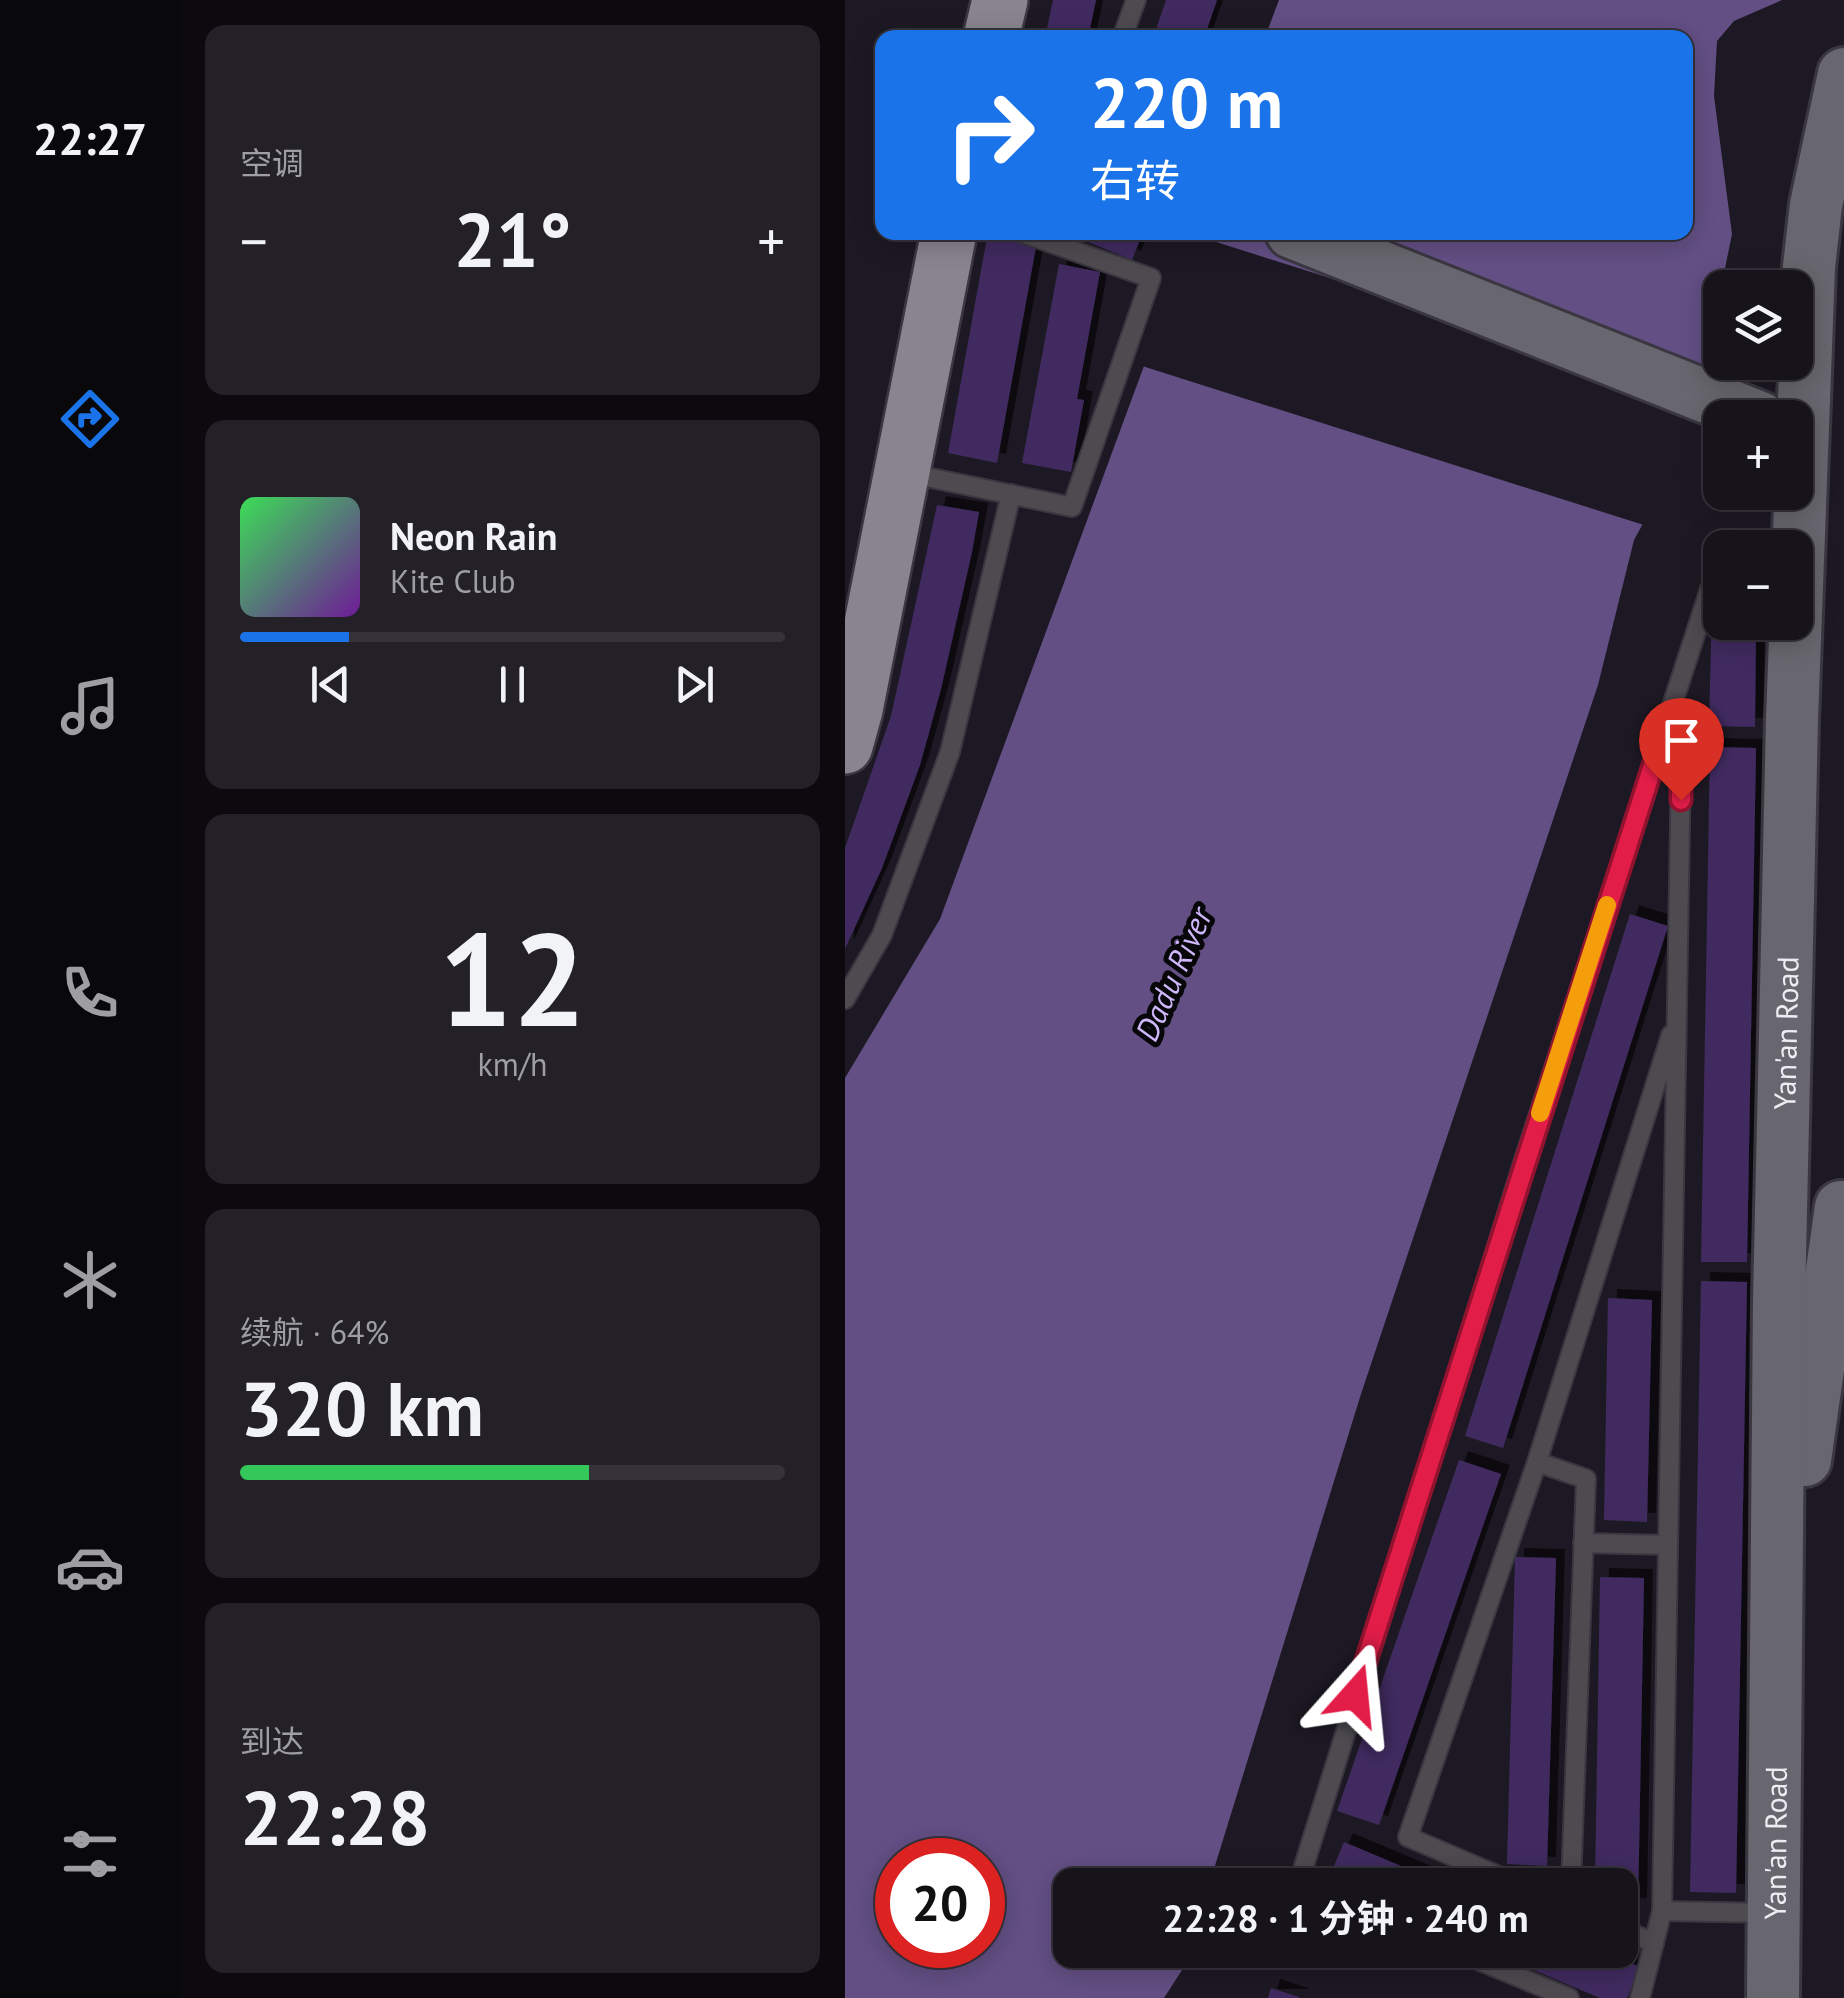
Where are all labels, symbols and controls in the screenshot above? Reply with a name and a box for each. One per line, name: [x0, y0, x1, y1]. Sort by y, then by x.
text: 220 m: [1090, 57, 1283, 147]
icon: right: [925, 70, 1055, 200]
text: 22:27: [33, 109, 147, 167]
text: 空调: [240, 142, 304, 184]
text: 右转: [1090, 151, 1180, 209]
text: 21°: [454, 191, 571, 288]
text: −: [240, 205, 268, 276]
text: +: [757, 205, 785, 276]
map controls: [1703, 270, 1813, 640]
button: layers: [1703, 270, 1813, 380]
icon: directions: [55, 384, 125, 454]
button: +: [1703, 400, 1813, 510]
text: Neon Rain: [390, 511, 557, 560]
button: −: [1703, 530, 1813, 640]
text: Kite Club: [390, 560, 516, 602]
icon: previous: [303, 657, 358, 712]
icon: pause: [485, 657, 540, 712]
icon: next: [667, 657, 722, 712]
icon: music: [55, 671, 125, 741]
pin: [1639, 698, 1724, 801]
icon: arrive: [1654, 713, 1709, 768]
text: 12: [439, 894, 586, 1062]
water label: Dadu River: [1125, 898, 1222, 1047]
street label: Yan'an Road: [1764, 956, 1806, 1110]
icon: phone: [55, 958, 125, 1028]
text: km/h: [477, 1043, 548, 1085]
icon: climate: [55, 1245, 125, 1315]
text: 续航 · 64%: [240, 1311, 389, 1353]
text: 320 km: [240, 1360, 484, 1457]
icon: car: [55, 1532, 125, 1602]
position arrow: [1303, 1643, 1407, 1747]
text: 到达: [240, 1720, 304, 1762]
street label: Yan'an Road: [1754, 1766, 1794, 1920]
text: 22:28: [240, 1769, 430, 1866]
icon: filters: [55, 1819, 125, 1889]
speed limit sign: 20: [875, 1838, 1005, 1968]
text: 22:28 · 1 分钟 · 240 m: [1162, 1893, 1529, 1942]

